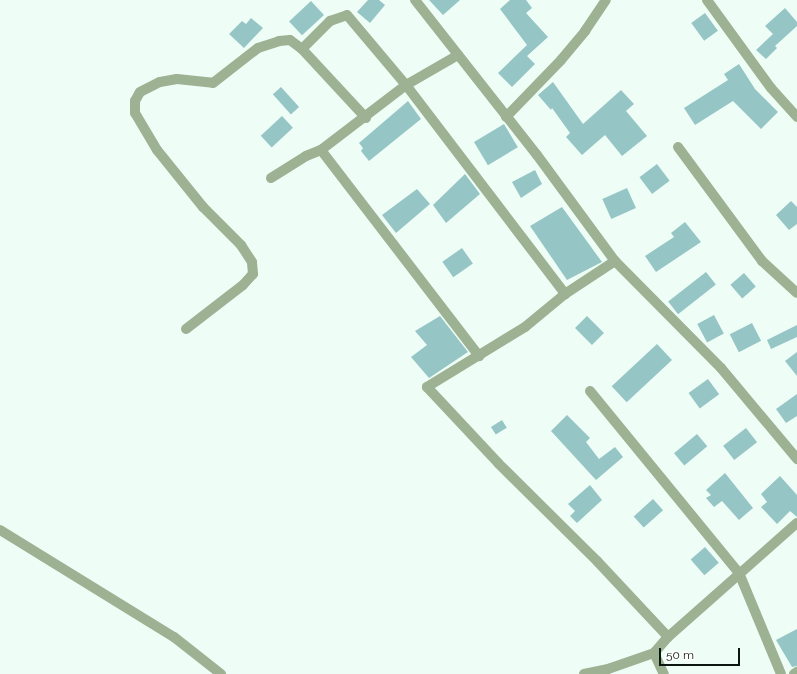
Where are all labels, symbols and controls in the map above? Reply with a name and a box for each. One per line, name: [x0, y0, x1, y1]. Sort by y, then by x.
scale bar: [661, 640, 742, 666]
text: 50 m: [666, 648, 694, 662]

